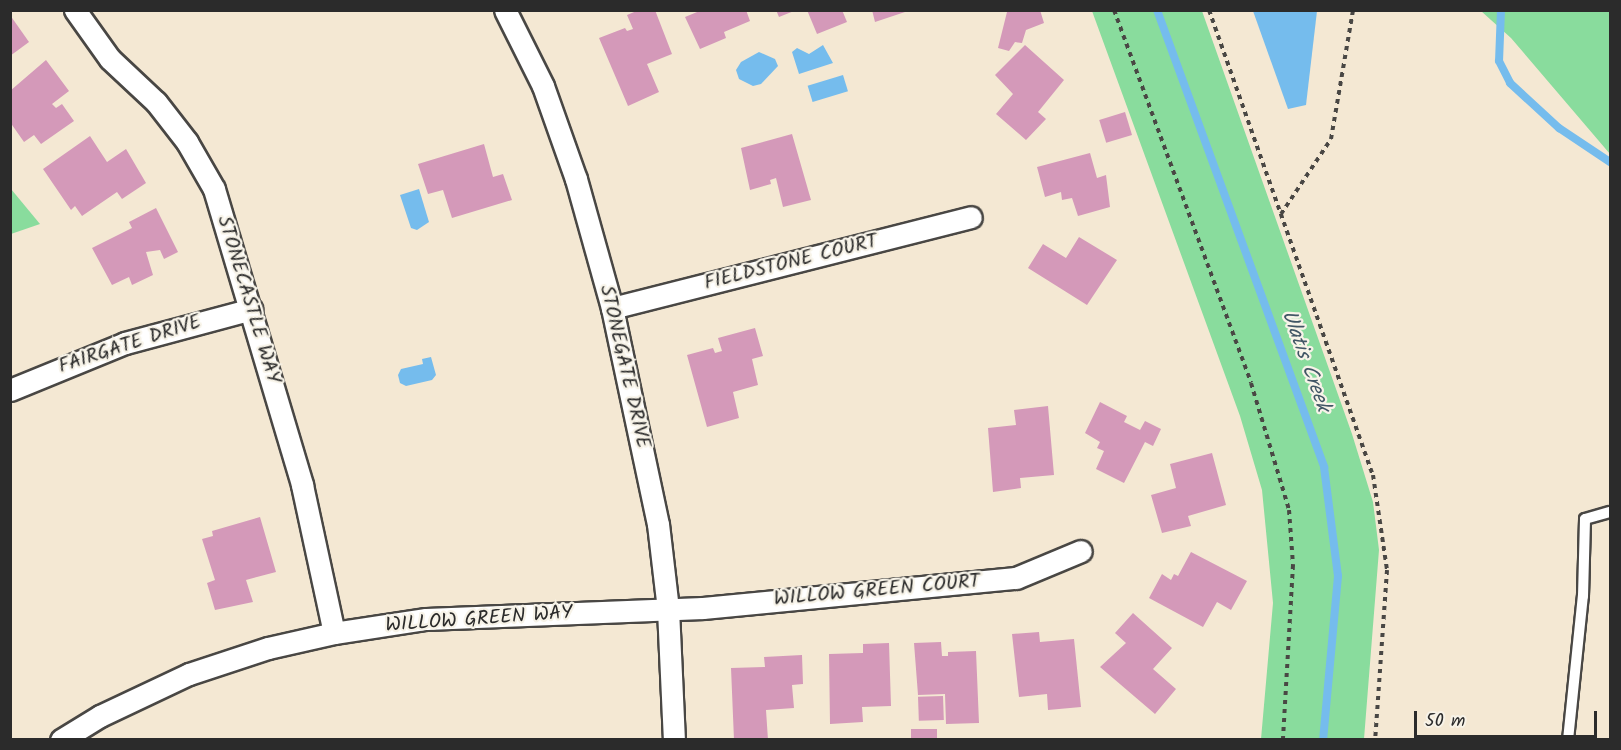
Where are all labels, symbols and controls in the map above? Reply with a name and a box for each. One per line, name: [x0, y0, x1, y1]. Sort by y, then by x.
street label: STONECASTLE WAY: [211, 213, 285, 387]
street label: FIELDSTONE COURT: [702, 230, 880, 296]
street label: STONEGATE DRIVE: [594, 283, 654, 451]
water label: Ulatis Creek: [1275, 307, 1335, 415]
street label: FAIRGATE DRIVE: [56, 311, 204, 379]
street label: WILLOW GREEN COURT: [773, 570, 981, 612]
street label: WILLOW GREEN WAY: [385, 601, 573, 639]
scale bar: [1417, 699, 1600, 737]
text: 50 m: [1425, 707, 1465, 736]

